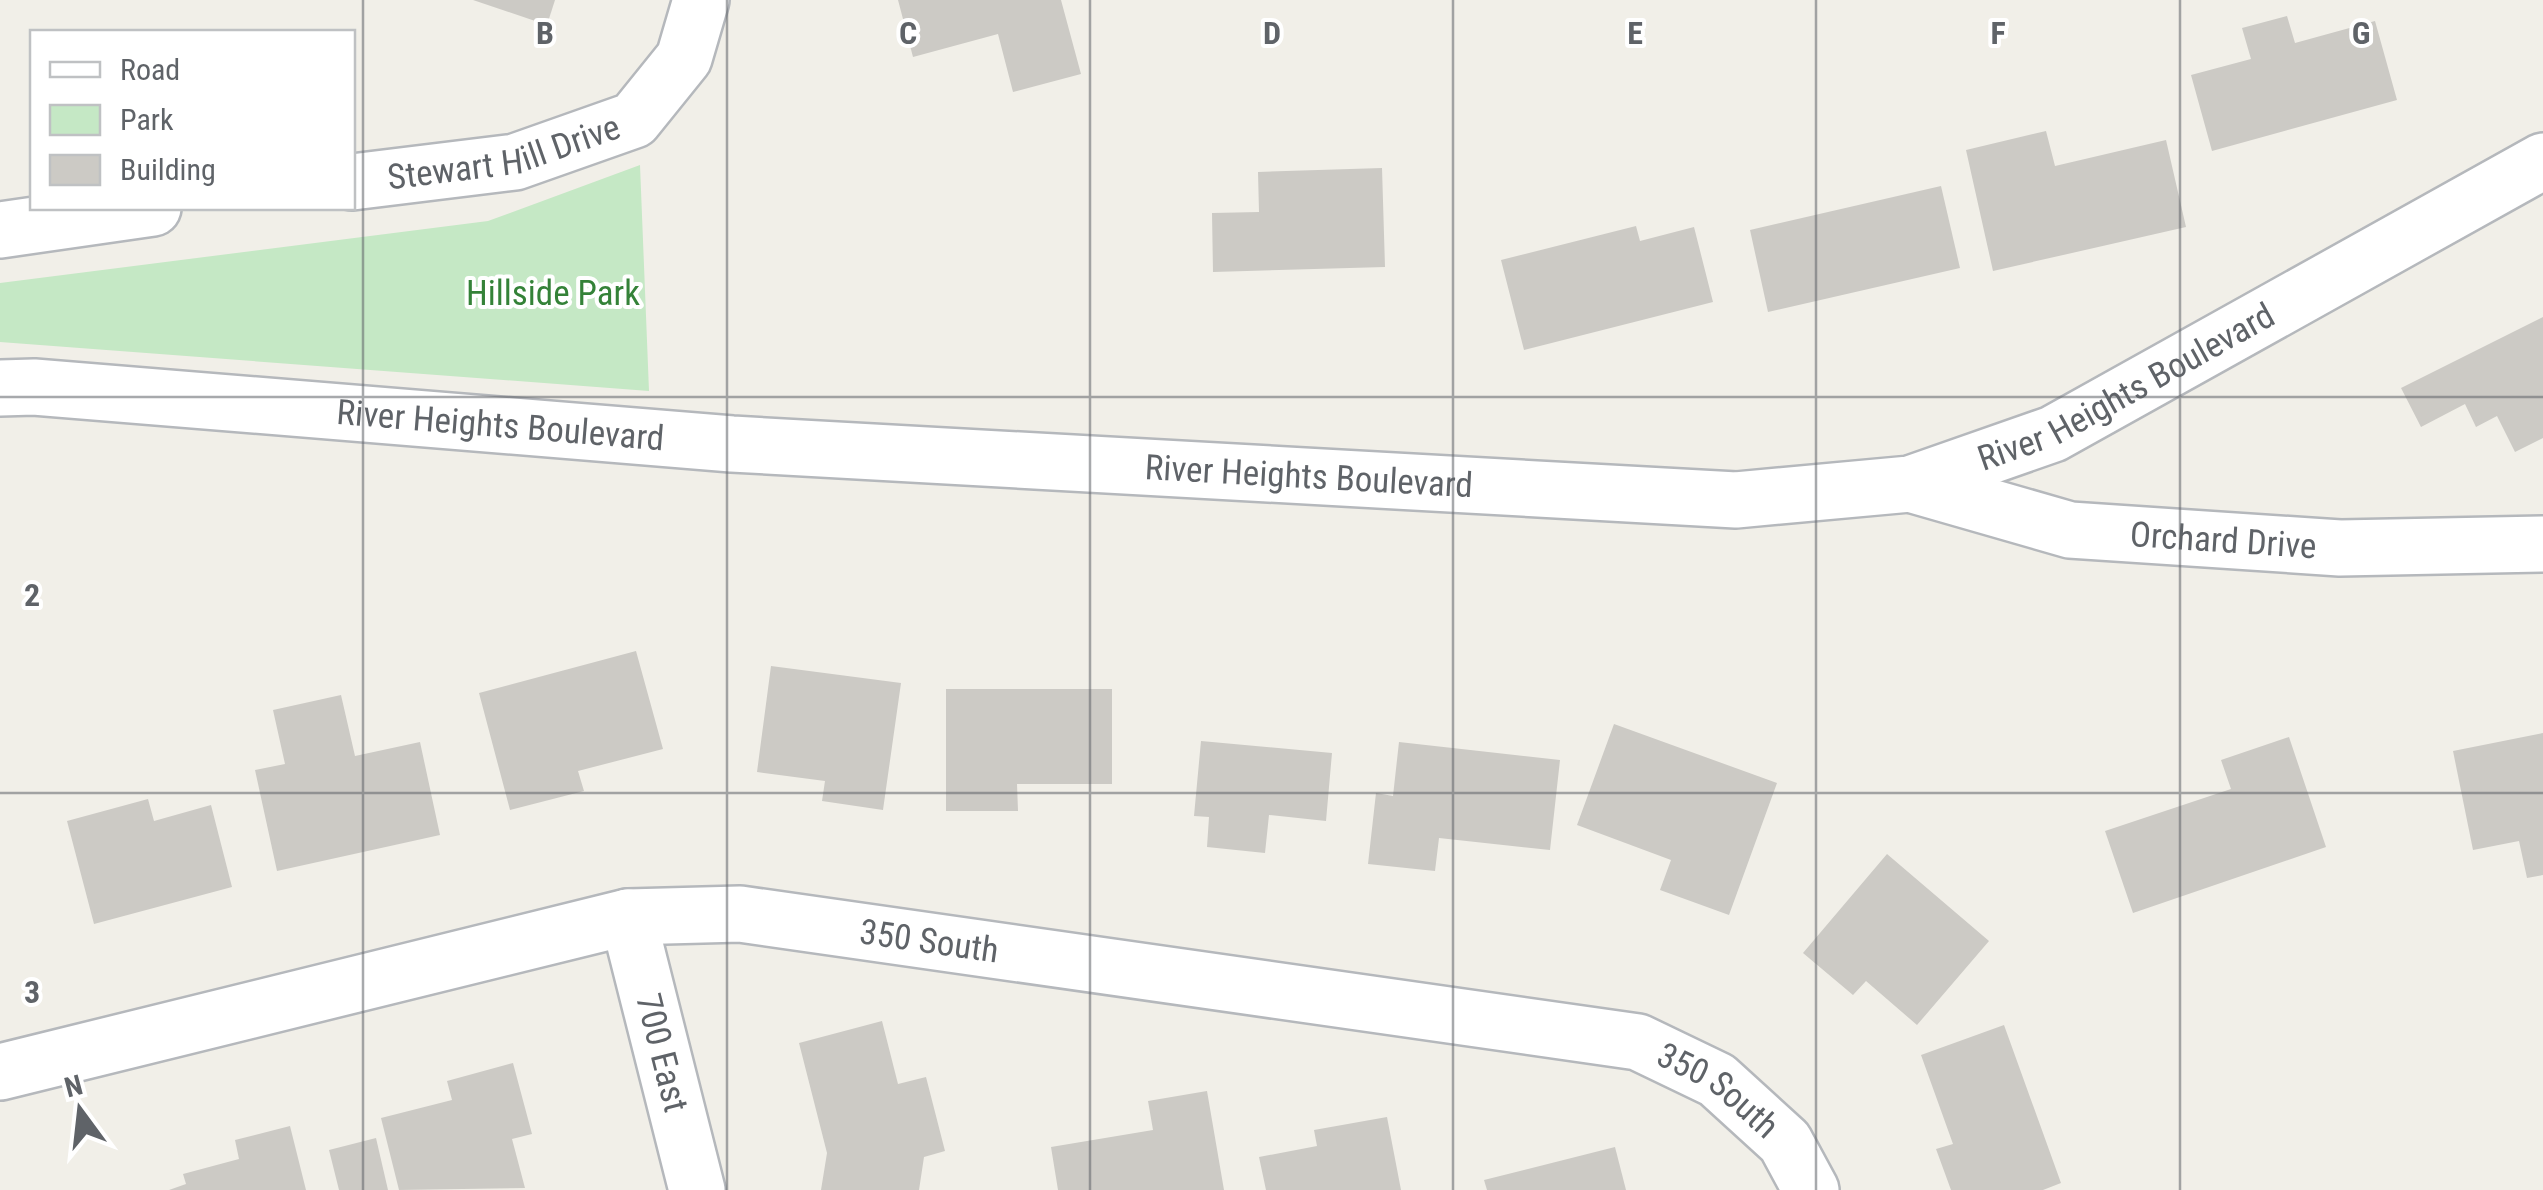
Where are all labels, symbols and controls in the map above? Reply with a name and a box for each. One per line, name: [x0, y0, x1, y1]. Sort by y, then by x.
text: B: [536, 14, 554, 52]
text: C: [899, 14, 917, 52]
text: D: [1263, 14, 1281, 52]
text: E: [1627, 14, 1643, 52]
text: F: [1990, 14, 2006, 52]
text: G: [2352, 14, 2370, 52]
legend: [30, 30, 355, 210]
text: Road: [120, 52, 180, 87]
text: Park: [120, 102, 174, 137]
street label: Stewart Hill Drive: [385, 106, 625, 198]
text: Building: [120, 152, 216, 187]
park label: Hillside Park: [466, 273, 640, 314]
street label: River Heights Boulevard: [1972, 294, 2281, 479]
street label: River Heights Boulevard: [335, 391, 666, 459]
street label: River Heights Boulevard: [1144, 447, 1474, 506]
street label: Orchard Drive: [2129, 514, 2318, 567]
text: 2: [24, 576, 40, 614]
street label: 350 South: [857, 911, 1001, 971]
text: 3: [24, 973, 40, 1011]
street label: 700 East: [628, 989, 697, 1116]
street label: 350 South: [1651, 1034, 1787, 1147]
north arrow: [30, 1060, 130, 1160]
text: N: [61, 1068, 86, 1104]

